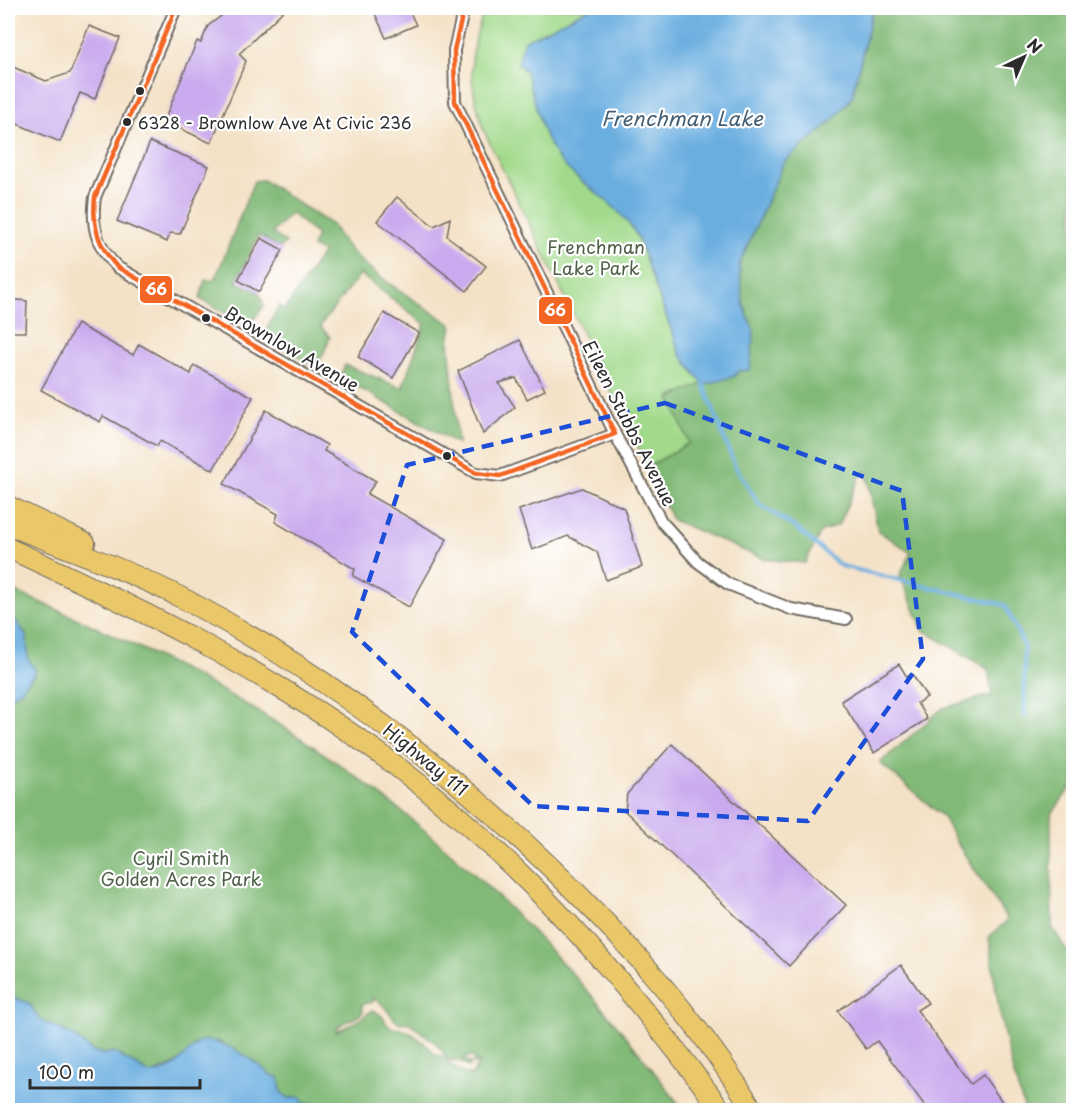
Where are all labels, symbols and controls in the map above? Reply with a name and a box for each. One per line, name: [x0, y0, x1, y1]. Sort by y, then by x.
north arrow: [994, 27, 1054, 87]
text: N: [1022, 32, 1048, 59]
unlabelled marker: [134, 85, 146, 97]
water label: Frenchman Lake: [601, 103, 764, 133]
place label: 6328 - Brownlow Ave At Civic 236: [138, 110, 411, 134]
marker: 6328 - Brownlow Ave At Civic 236: [121, 116, 133, 128]
park label: Frenchman Lake Park: [547, 233, 645, 281]
line badge: 66: [139, 275, 173, 304]
text: 66: [145, 276, 167, 300]
line badge: 66: [538, 296, 573, 325]
text: 66: [544, 297, 566, 321]
street label: Brownlow Avenue: [219, 298, 365, 398]
unlabelled marker: [200, 312, 212, 324]
street label: Eileen Stubbs Avenue: [576, 335, 684, 511]
unlabelled marker: [441, 450, 453, 462]
street label: Highway 111: [378, 716, 474, 802]
park label: Cyril Smith Golden Acres Park: [101, 844, 261, 892]
scale bar: [30, 1052, 200, 1090]
text: 100 m: [39, 1058, 94, 1085]

